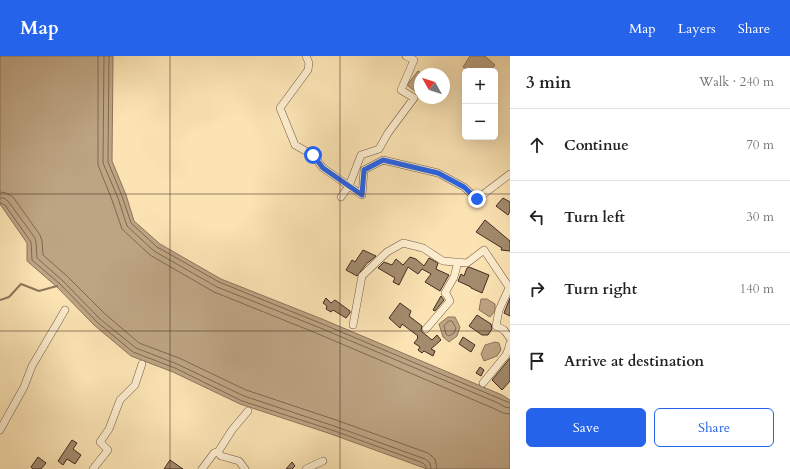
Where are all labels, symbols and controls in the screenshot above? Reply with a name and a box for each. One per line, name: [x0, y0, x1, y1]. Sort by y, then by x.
text: Map: [20, 15, 59, 41]
text: Map: [629, 19, 656, 38]
text: Layers: [678, 19, 716, 38]
text: Share: [738, 19, 770, 38]
north arrow: [414, 68, 450, 104]
map controls: [462, 68, 498, 140]
button: +: [462, 68, 498, 104]
text: 3 min: [526, 71, 571, 94]
text: Walk · 240 m: [699, 73, 774, 91]
button: −: [462, 104, 498, 140]
icon: ahead: [526, 134, 548, 156]
text: Continue: [564, 135, 629, 155]
text: 70 m: [746, 136, 774, 154]
route start: [304, 146, 322, 164]
route end: [468, 190, 486, 208]
icon: left: [526, 206, 548, 228]
text: Turn left: [564, 207, 625, 227]
text: 30 m: [746, 208, 774, 226]
icon: right: [526, 278, 548, 300]
text: Turn right: [564, 279, 637, 299]
text: 140 m: [740, 280, 774, 298]
icon: arrive: [526, 350, 548, 372]
text: Arrive at destination: [564, 351, 704, 371]
button: Save: [526, 408, 646, 447]
button: Share: [654, 408, 774, 447]

